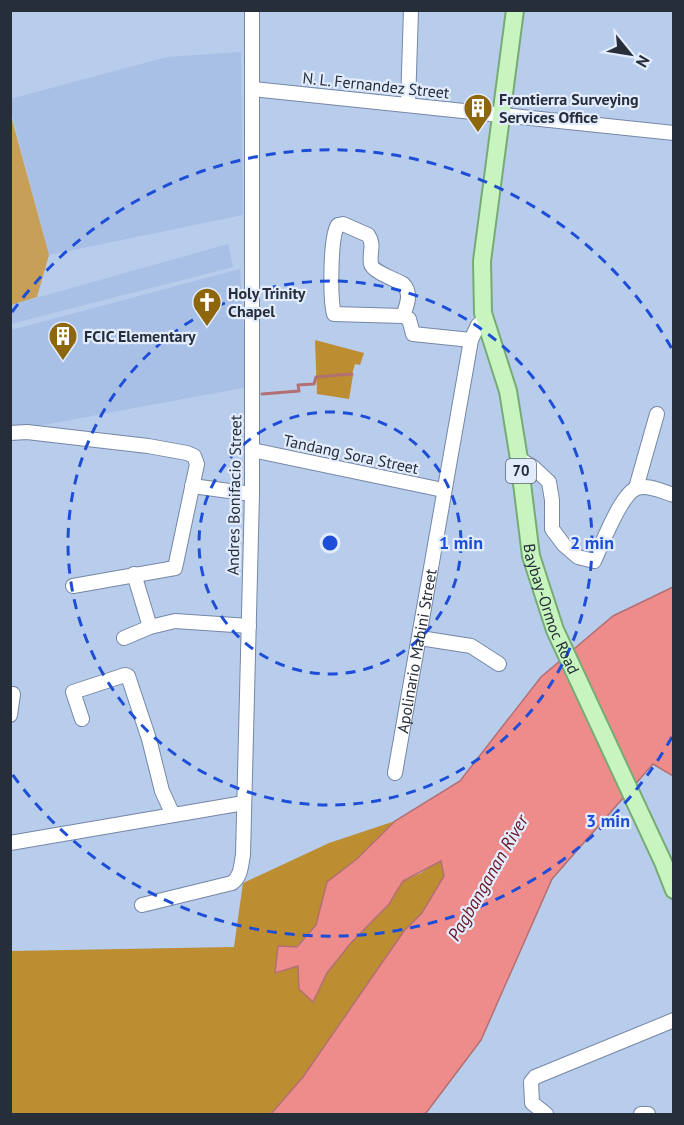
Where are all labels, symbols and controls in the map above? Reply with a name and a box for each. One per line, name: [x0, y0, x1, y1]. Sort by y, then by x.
north arrow: [600, 24, 660, 84]
text: N: [632, 52, 654, 71]
street label: N. L. Fernandez Street: [302, 67, 451, 103]
place label: Frontierra Surveying Services Office: [499, 89, 639, 127]
building icon: Frontierra Surveying Services Office: [462, 92, 494, 134]
place label: Holy Trinity Chapel: [228, 283, 306, 321]
church icon: Holy Trinity Chapel: [191, 286, 223, 328]
building icon: FCIC Elementary: [47, 320, 79, 362]
place label: FCIC Elementary: [84, 326, 196, 346]
street label: Andres Bonifacio Street: [223, 414, 245, 575]
street label: Tandang Sora Street: [282, 430, 421, 478]
road number: 70: [506, 459, 536, 483]
text: 1 min: [439, 531, 483, 554]
text: 2 min: [570, 531, 614, 554]
centre of rings: [320, 533, 340, 553]
street label: Baybay-Ormoc Road: [520, 542, 584, 677]
street label: Apolinario Mabini Street: [392, 566, 441, 735]
text: 3 min: [586, 809, 630, 832]
water label: Pagbanganan River: [442, 810, 534, 945]

